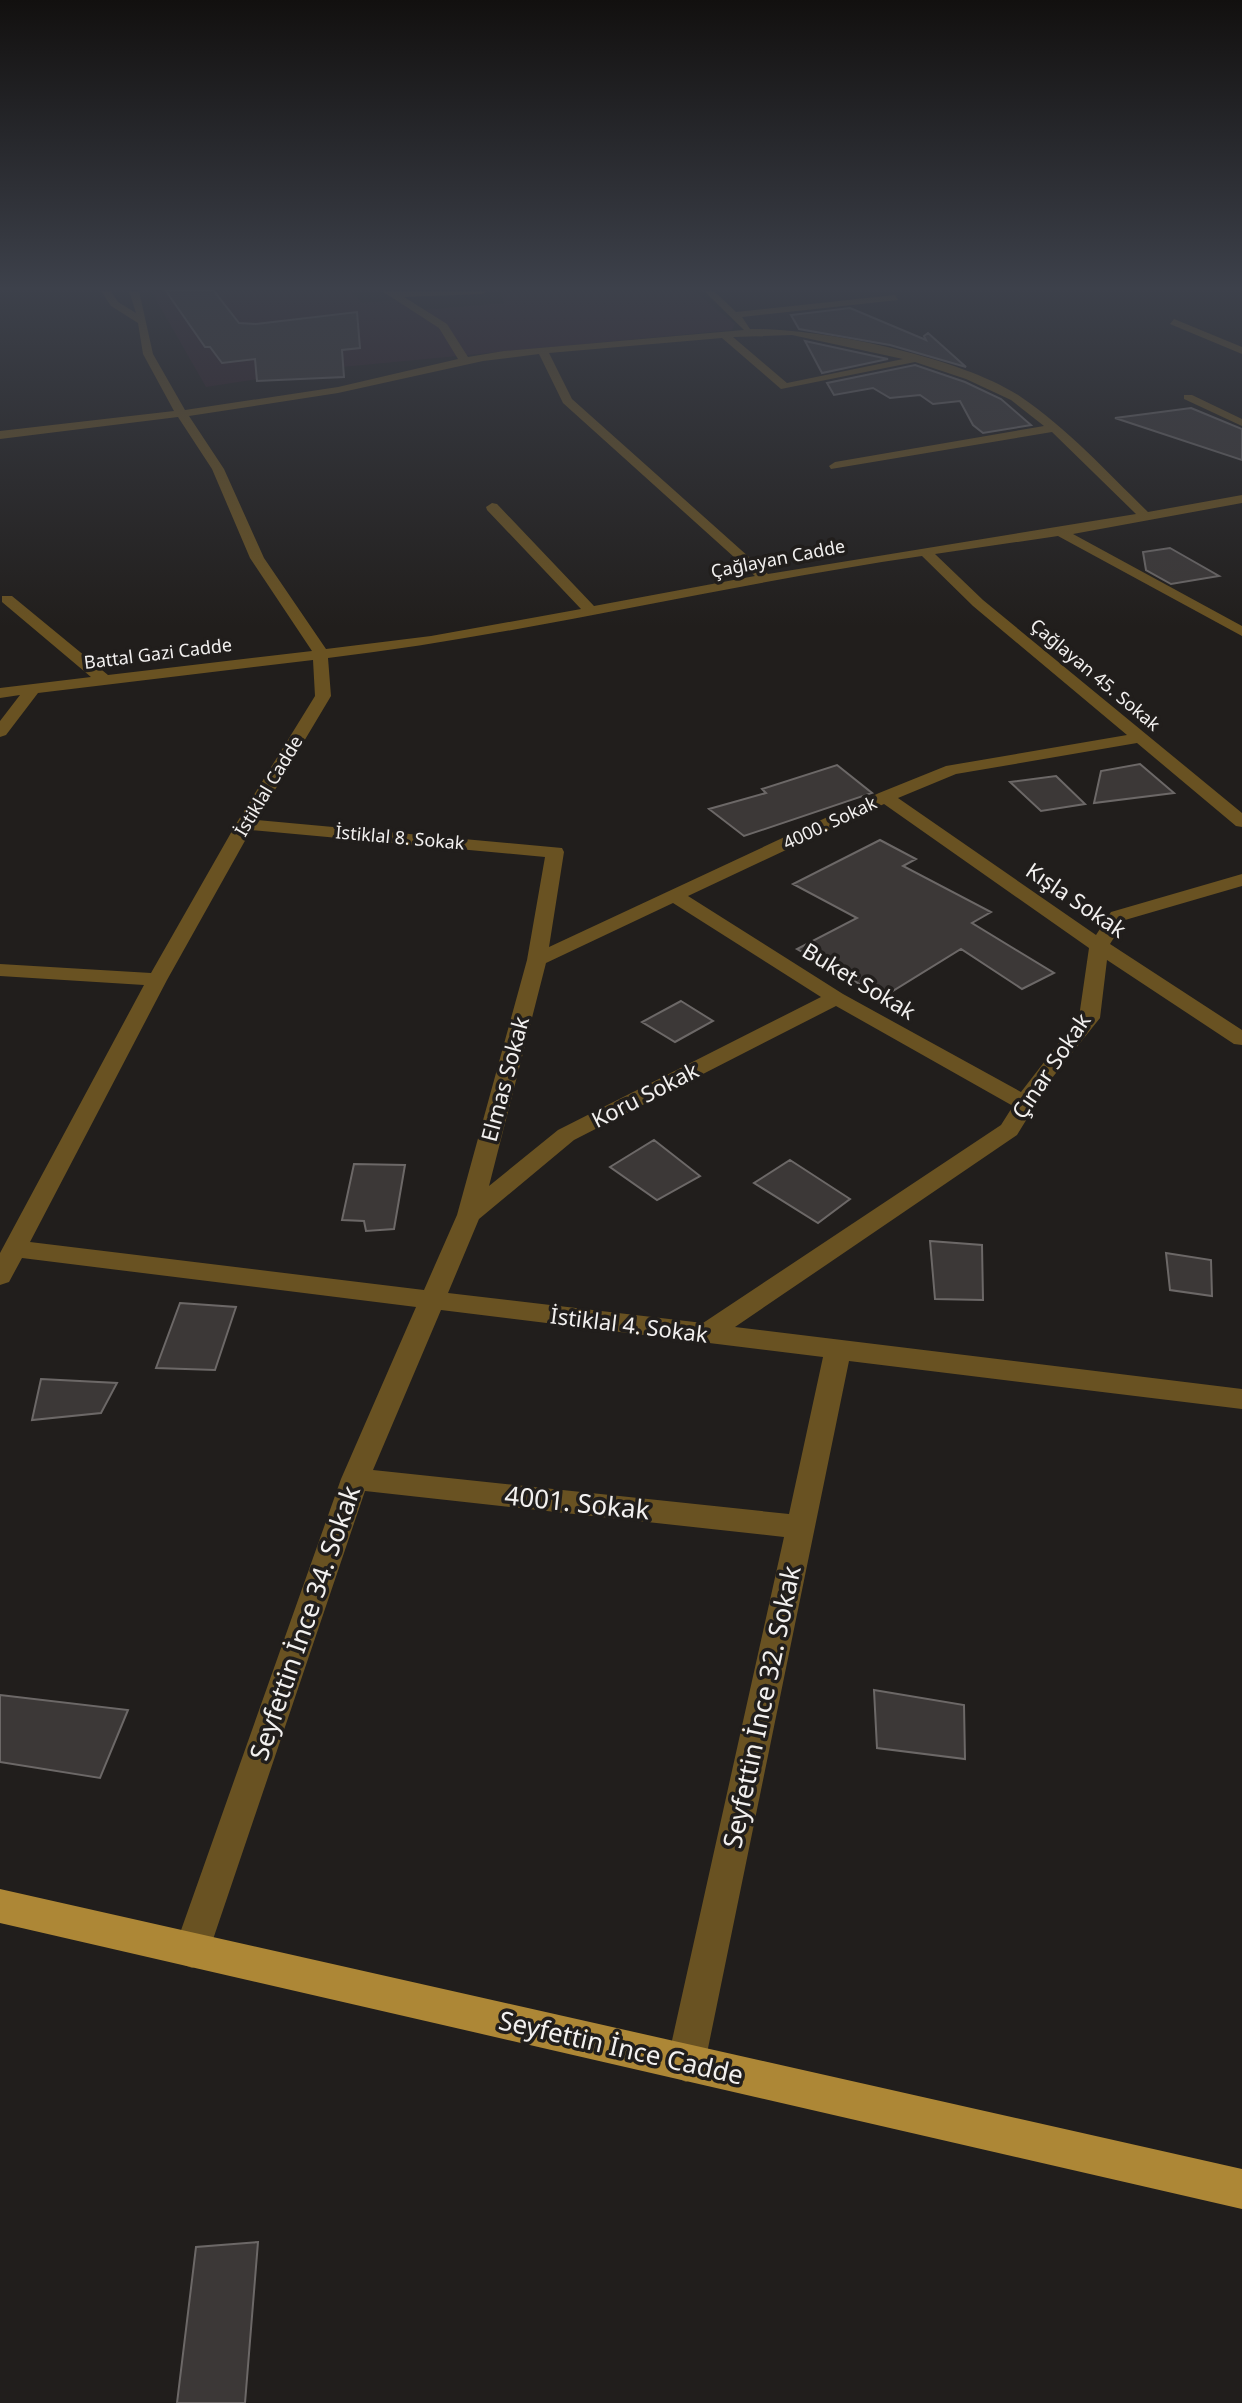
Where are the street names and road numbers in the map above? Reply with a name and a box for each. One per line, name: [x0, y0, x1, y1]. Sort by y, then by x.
street label: Çağlayan Cadde: [709, 533, 847, 583]
street label: Çağlayan 45. Sokak: [1026, 613, 1166, 736]
street label: Battal Gazi Cadde: [82, 632, 233, 674]
street label: İstiklal Cadde: [229, 731, 308, 840]
street label: 4000. Sokak: [779, 790, 881, 854]
street label: İstiklal 8. Sokak: [335, 819, 466, 855]
street label: Kışla Sokak: [1021, 855, 1133, 944]
street label: Buket Sokak: [797, 935, 922, 1026]
street label: Çınar Sokak: [1004, 1006, 1097, 1124]
street label: Elmas Sokak: [473, 1013, 535, 1145]
street label: Koru Sokak: [586, 1054, 704, 1134]
street label: İstiklal 4. Sokak: [549, 1299, 710, 1349]
street label: 4001. Sokak: [503, 1476, 651, 1528]
street label: Seyfettin İnce 34. Sokak: [240, 1480, 368, 1765]
street label: Seyfettin İnce 32. Sokak: [713, 1562, 809, 1851]
street label: Seyfettin İnce Cadde: [495, 2001, 747, 2093]

